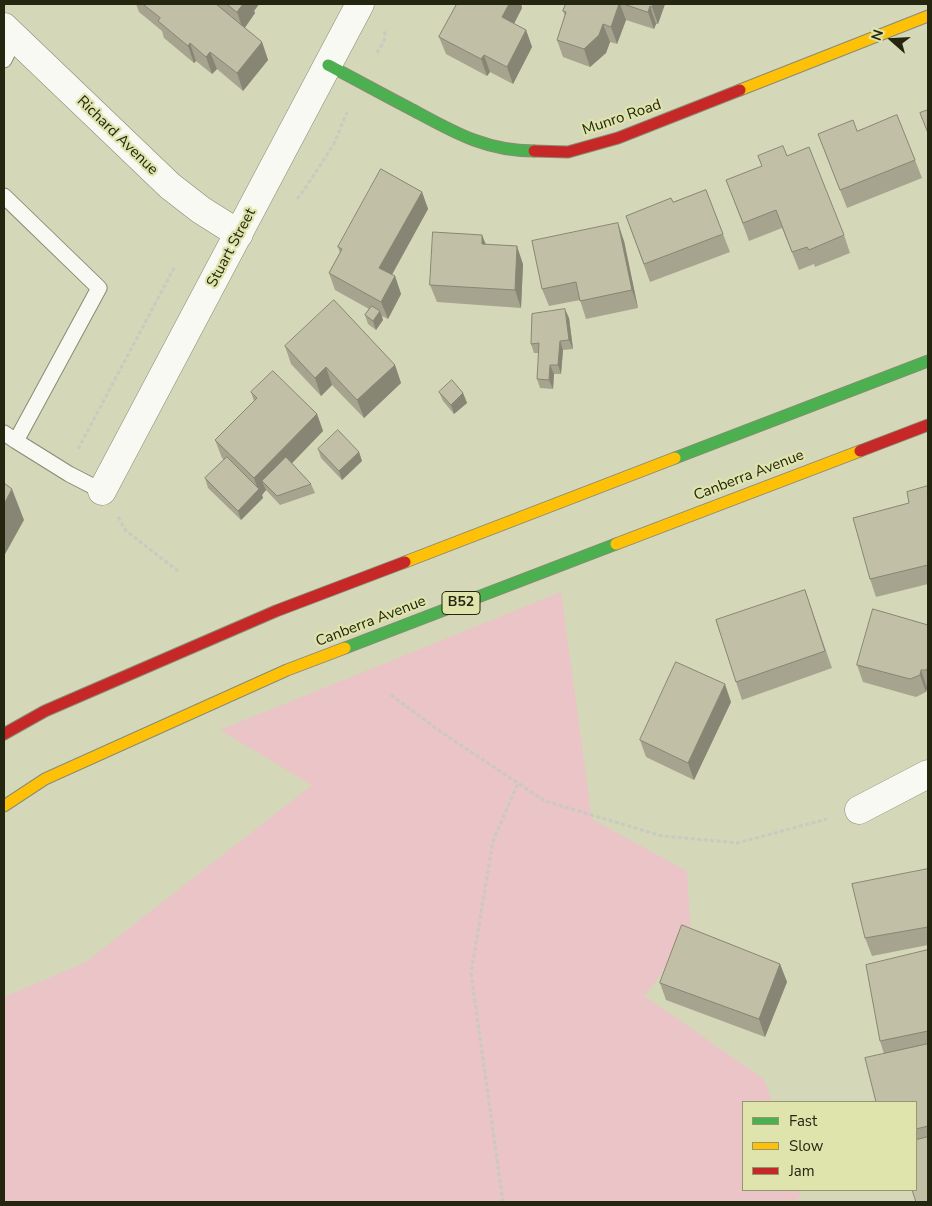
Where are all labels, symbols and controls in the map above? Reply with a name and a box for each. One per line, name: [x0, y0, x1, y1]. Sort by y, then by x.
north arrow: [867, 15, 917, 65]
text: N: [867, 27, 888, 43]
street label: Richard Avenue: [73, 93, 161, 179]
street label: Munro Road: [580, 96, 664, 140]
street label: Stuart Street: [204, 206, 260, 290]
street label: Canberra Avenue: [691, 447, 807, 505]
road number: B52: [442, 592, 480, 614]
street label: Canberra Avenue: [313, 593, 429, 651]
legend: [742, 1101, 917, 1191]
text: Fast: [789, 1111, 817, 1131]
text: Slow: [789, 1136, 823, 1156]
text: Jam: [789, 1161, 815, 1181]

